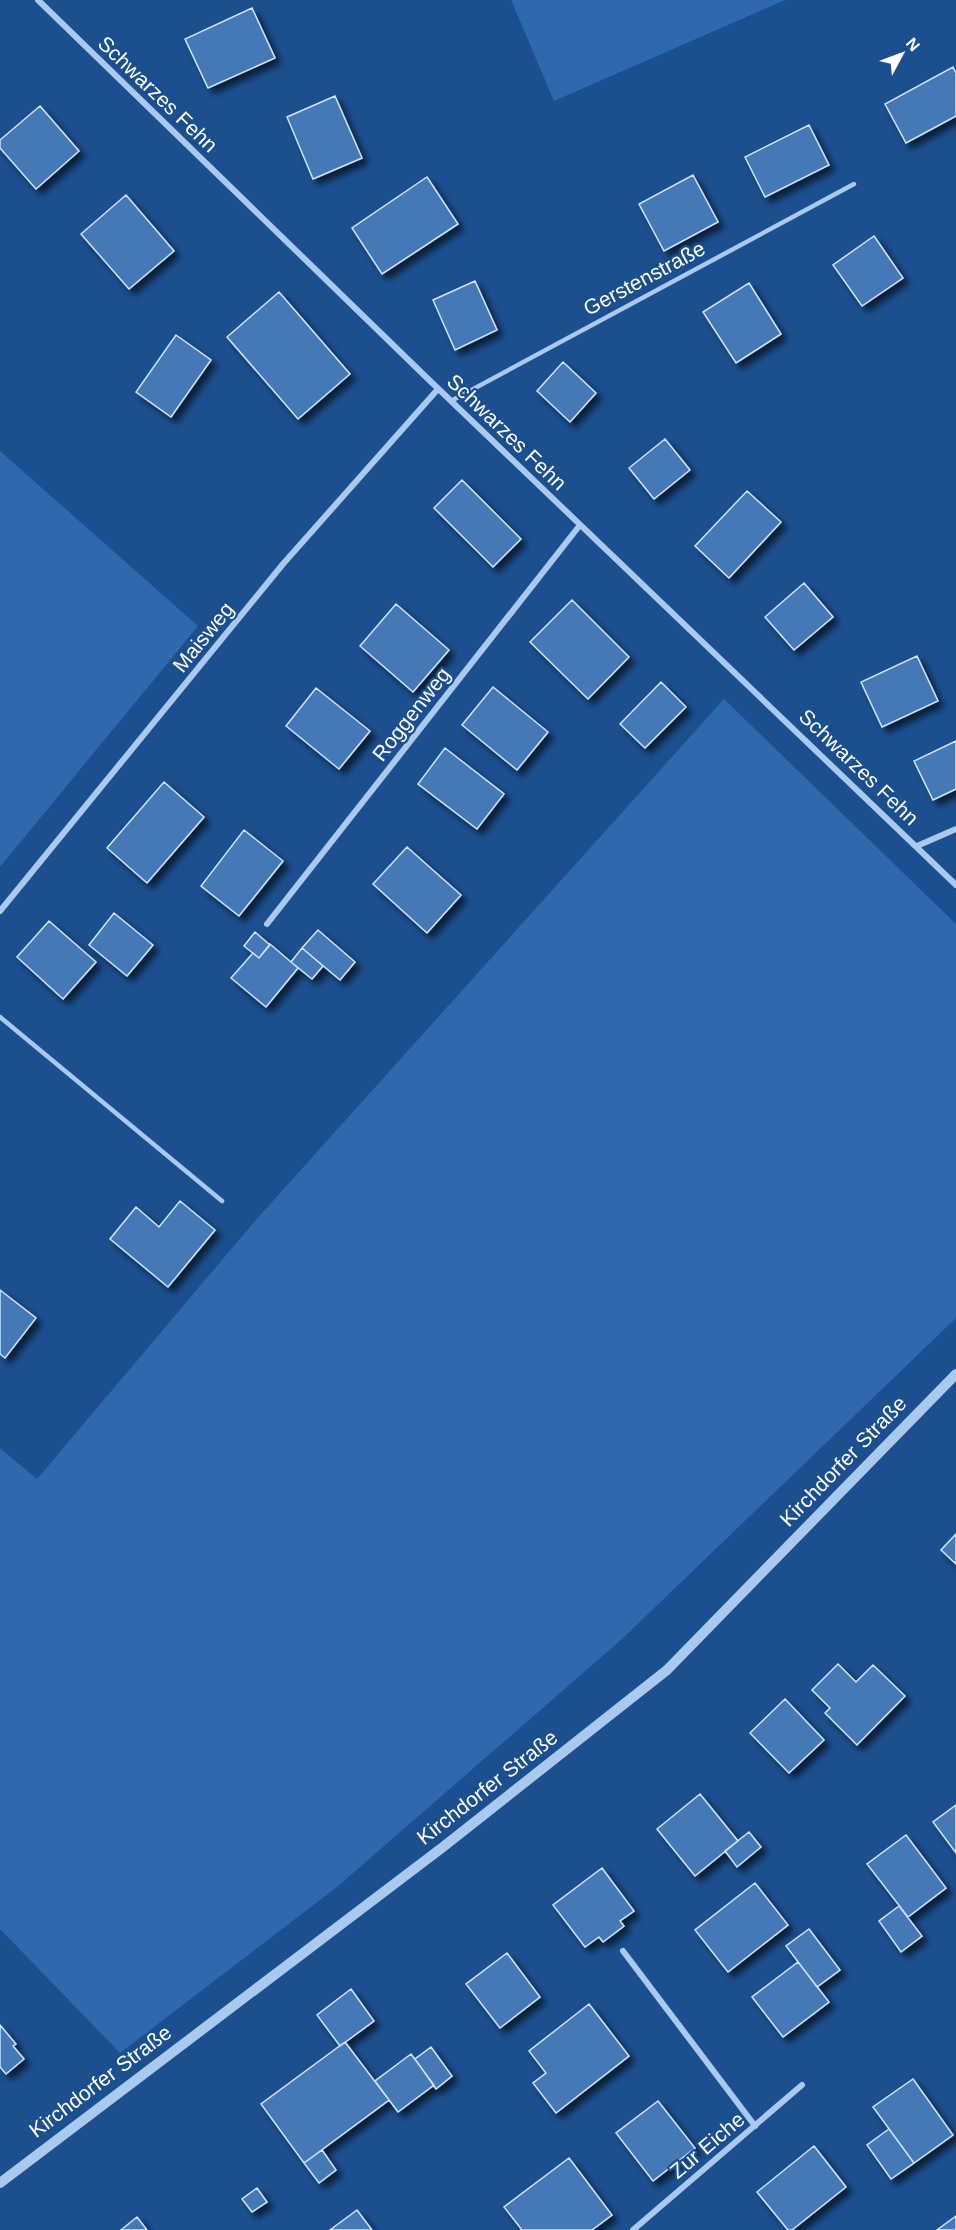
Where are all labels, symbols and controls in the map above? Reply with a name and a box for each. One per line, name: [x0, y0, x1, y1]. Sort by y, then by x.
north arrow: [872, 24, 932, 84]
street label: Schwarzes Fehn: [94, 31, 222, 157]
text: N: [903, 35, 923, 54]
street label: Gerstenstraße: [579, 236, 709, 320]
street label: Schwarzes Fehn: [443, 369, 571, 495]
street label: Maisweg: [168, 598, 238, 676]
street label: Roggenweg: [367, 663, 455, 765]
street label: Schwarzes Fehn: [795, 704, 923, 830]
street label: Kirchdorfer Straße: [775, 1391, 911, 1531]
street label: Kirchdorfer Straße: [412, 1725, 562, 1849]
street label: Kirchdorfer Straße: [25, 2020, 175, 2142]
street label: Zur Eiche: [665, 2107, 749, 2183]

